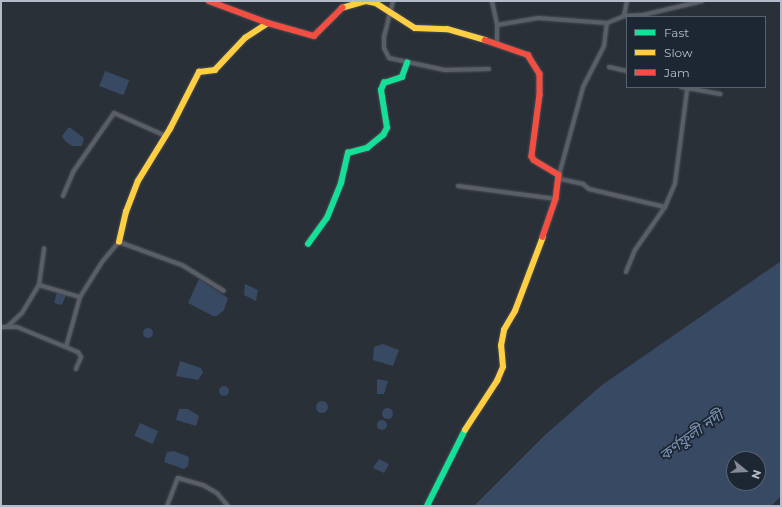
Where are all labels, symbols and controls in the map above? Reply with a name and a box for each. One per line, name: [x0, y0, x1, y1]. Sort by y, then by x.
legend: [626, 16, 766, 88]
text: Fast: [664, 25, 689, 40]
text: Slow: [664, 45, 693, 60]
text: Jam: [664, 65, 690, 80]
water label: কর্ণফুলী নদী: [656, 406, 726, 464]
north arrow: [726, 451, 766, 491]
text: N: [748, 468, 764, 481]

